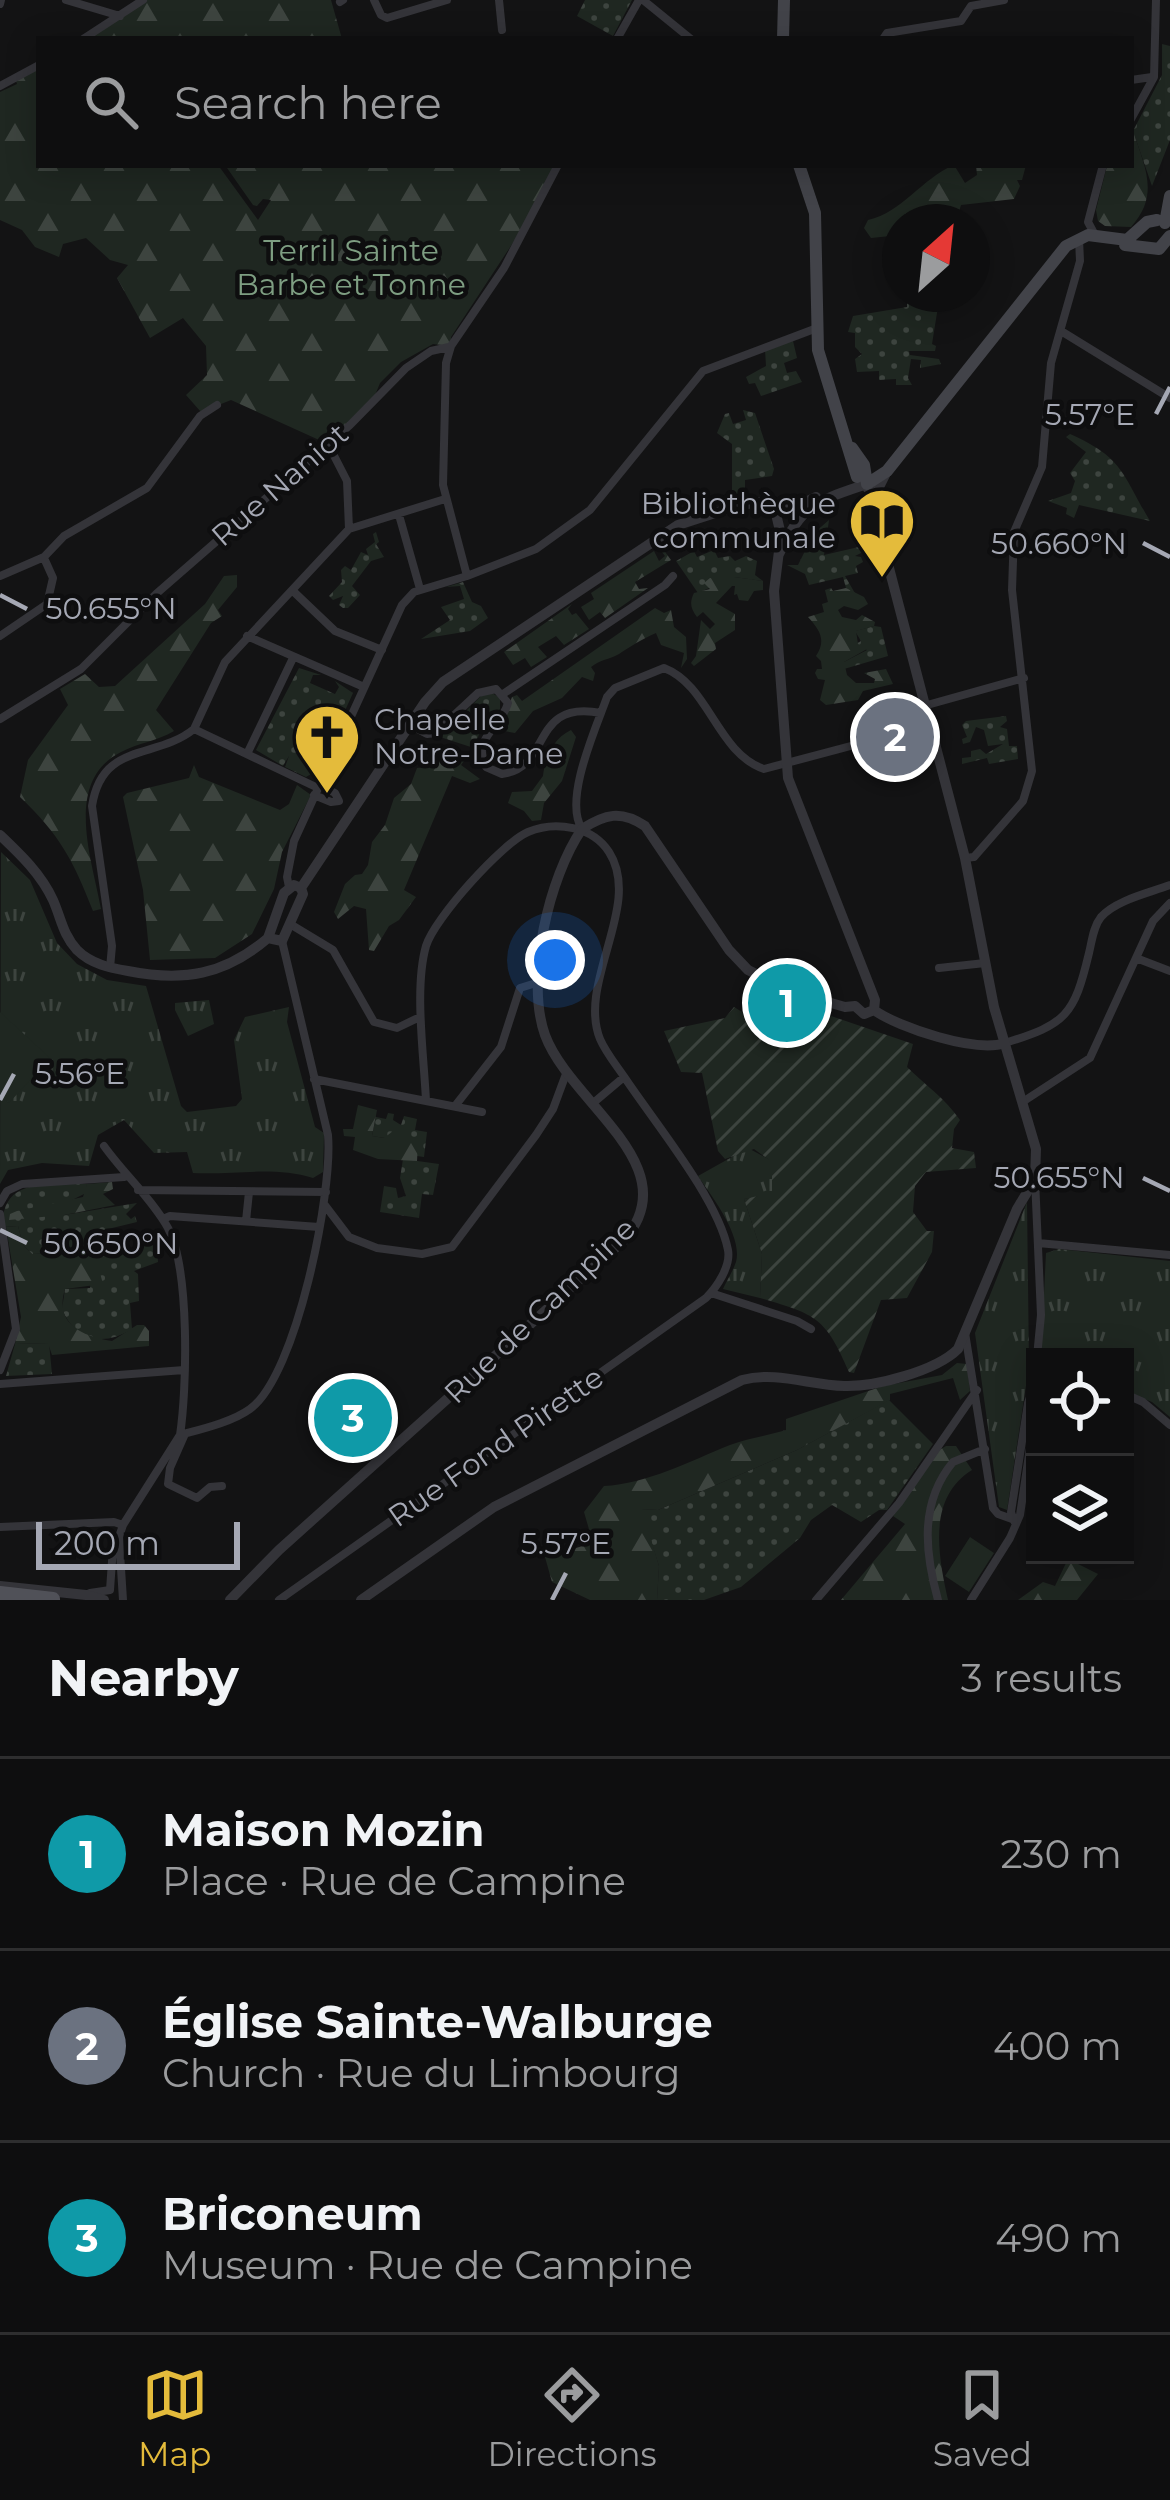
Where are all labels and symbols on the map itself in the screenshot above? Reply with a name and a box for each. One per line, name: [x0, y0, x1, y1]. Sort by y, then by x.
north arrow: [882, 204, 990, 312]
park label: Terril Sainte Barbe et Tonne: [236, 232, 466, 303]
text: 5.57°E: [1045, 396, 1135, 433]
street label: Rue Naniot: [204, 415, 356, 554]
place label: Bibliothèque communale: [641, 485, 836, 556]
library icon: Bibliothèque communale: [847, 486, 917, 580]
text: 50.660°N: [991, 525, 1127, 562]
text: 50.655°N: [45, 590, 177, 627]
pin: 2: [856, 692, 934, 782]
place label: Chapelle Notre-Dame: [374, 701, 563, 772]
church icon: Chapelle Notre-Dame: [292, 702, 362, 796]
your location: [525, 930, 585, 990]
pin: 1: [748, 958, 826, 1048]
text: 5.56°E: [35, 1055, 125, 1092]
text: 50.655°N: [993, 1159, 1125, 1196]
street label: Rue de Campine: [436, 1210, 643, 1411]
text: 50.650°N: [44, 1225, 178, 1262]
street label: Rue Fond Pirette: [381, 1358, 611, 1535]
pin: 3: [314, 1373, 392, 1463]
scale bar: [36, 1516, 240, 1569]
text: 5.57°E: [521, 1525, 611, 1562]

